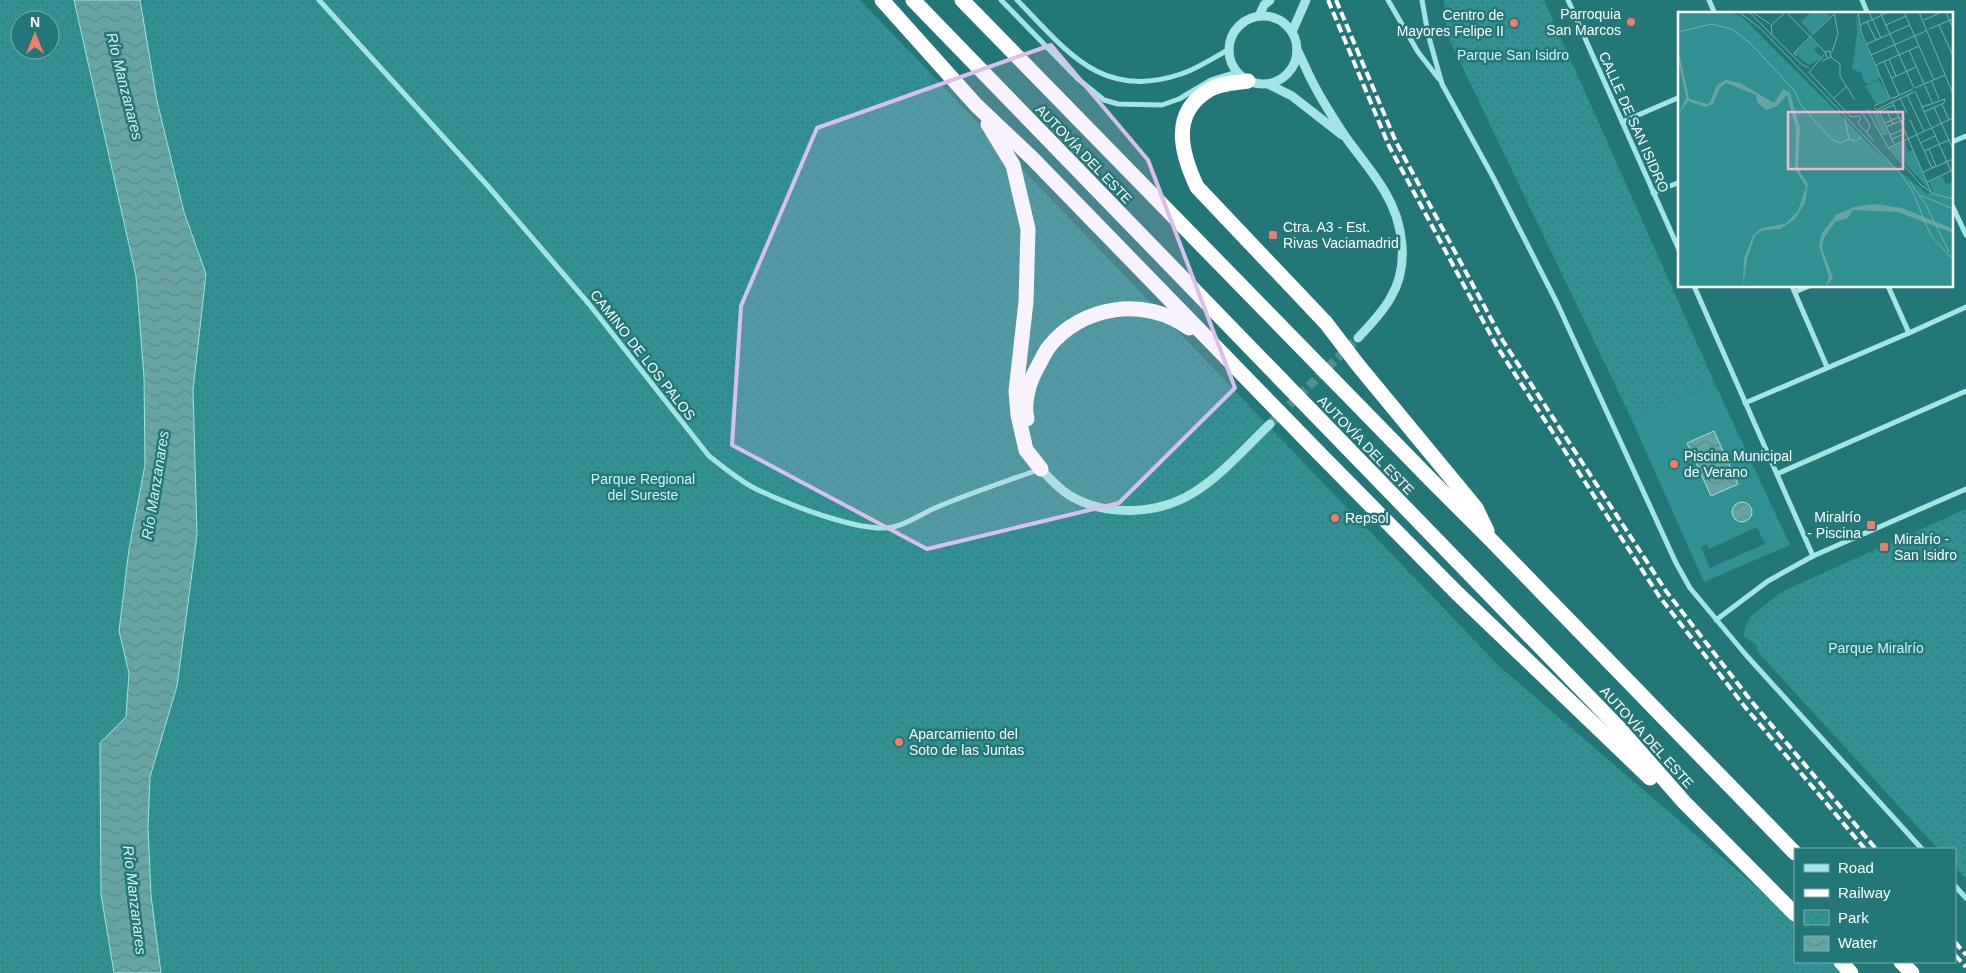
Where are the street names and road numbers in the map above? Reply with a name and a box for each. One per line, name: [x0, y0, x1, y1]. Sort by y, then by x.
street label: CALLE DE SAN ISIDRO: [1596, 49, 1672, 195]
street label: AUTOVÍA DEL ESTE: [1033, 101, 1135, 207]
street label: CAMINO DE LOS PALOS: [587, 287, 699, 423]
street label: AUTOVÍA DEL ESTE: [1315, 392, 1417, 498]
street label: AUTOVÍA DEL ESTE: [1597, 683, 1697, 791]

